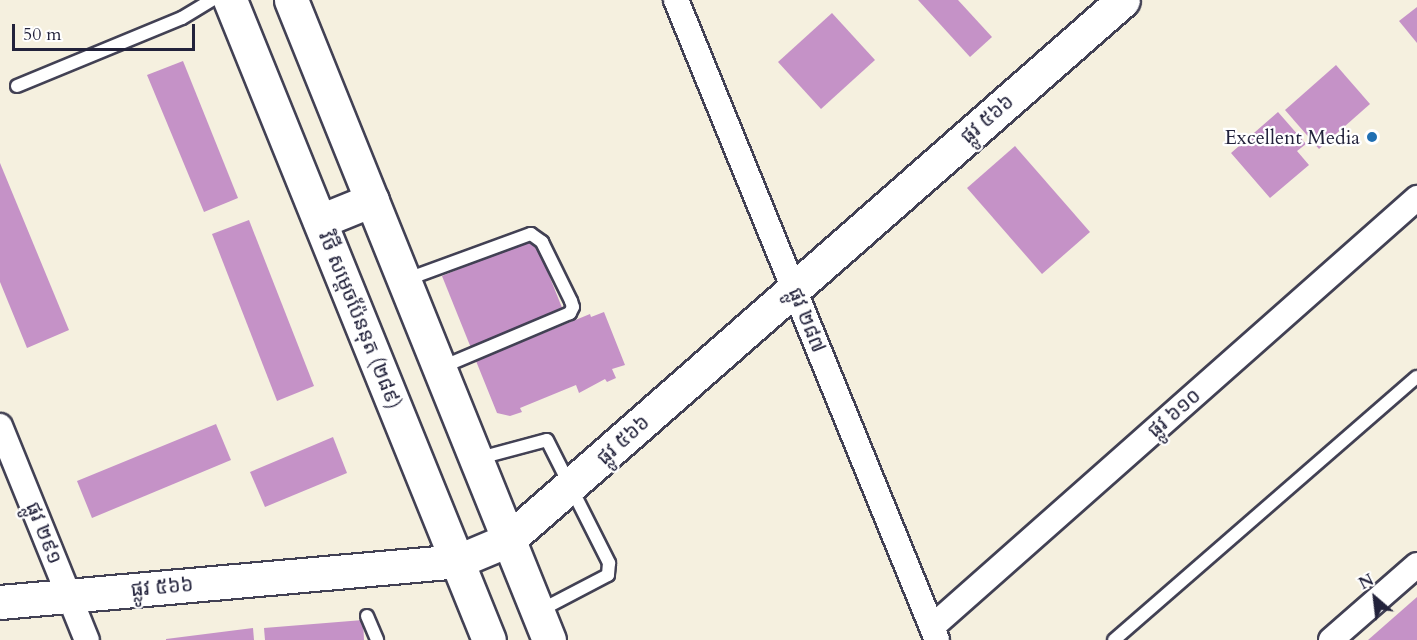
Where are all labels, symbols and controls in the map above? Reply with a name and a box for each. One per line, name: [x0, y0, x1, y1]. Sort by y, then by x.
scale bar: [15, 12, 198, 50]
text: 50 m: [23, 22, 62, 47]
street label: ផ្លូវ ៥៦៦: [955, 89, 1019, 149]
place label: Excellent Media: [1224, 125, 1360, 149]
marker: Excellent Media: [1365, 130, 1379, 144]
street label: វិថី សម្តេចប៉ែននុត (២៨៩): [313, 228, 407, 412]
street label: ផ្លូវ ២៨៧: [783, 284, 831, 356]
street label: ផ្លូវ ៦១០: [1142, 383, 1206, 443]
street label: ផ្លូវ ៥៦៦: [592, 410, 654, 470]
street label: ផ្លូវ ២៩១: [21, 498, 67, 568]
north arrow: [1345, 568, 1405, 628]
text: N: [1355, 569, 1378, 595]
street label: ផ្លូវ ៥៦៦: [130, 572, 194, 602]

